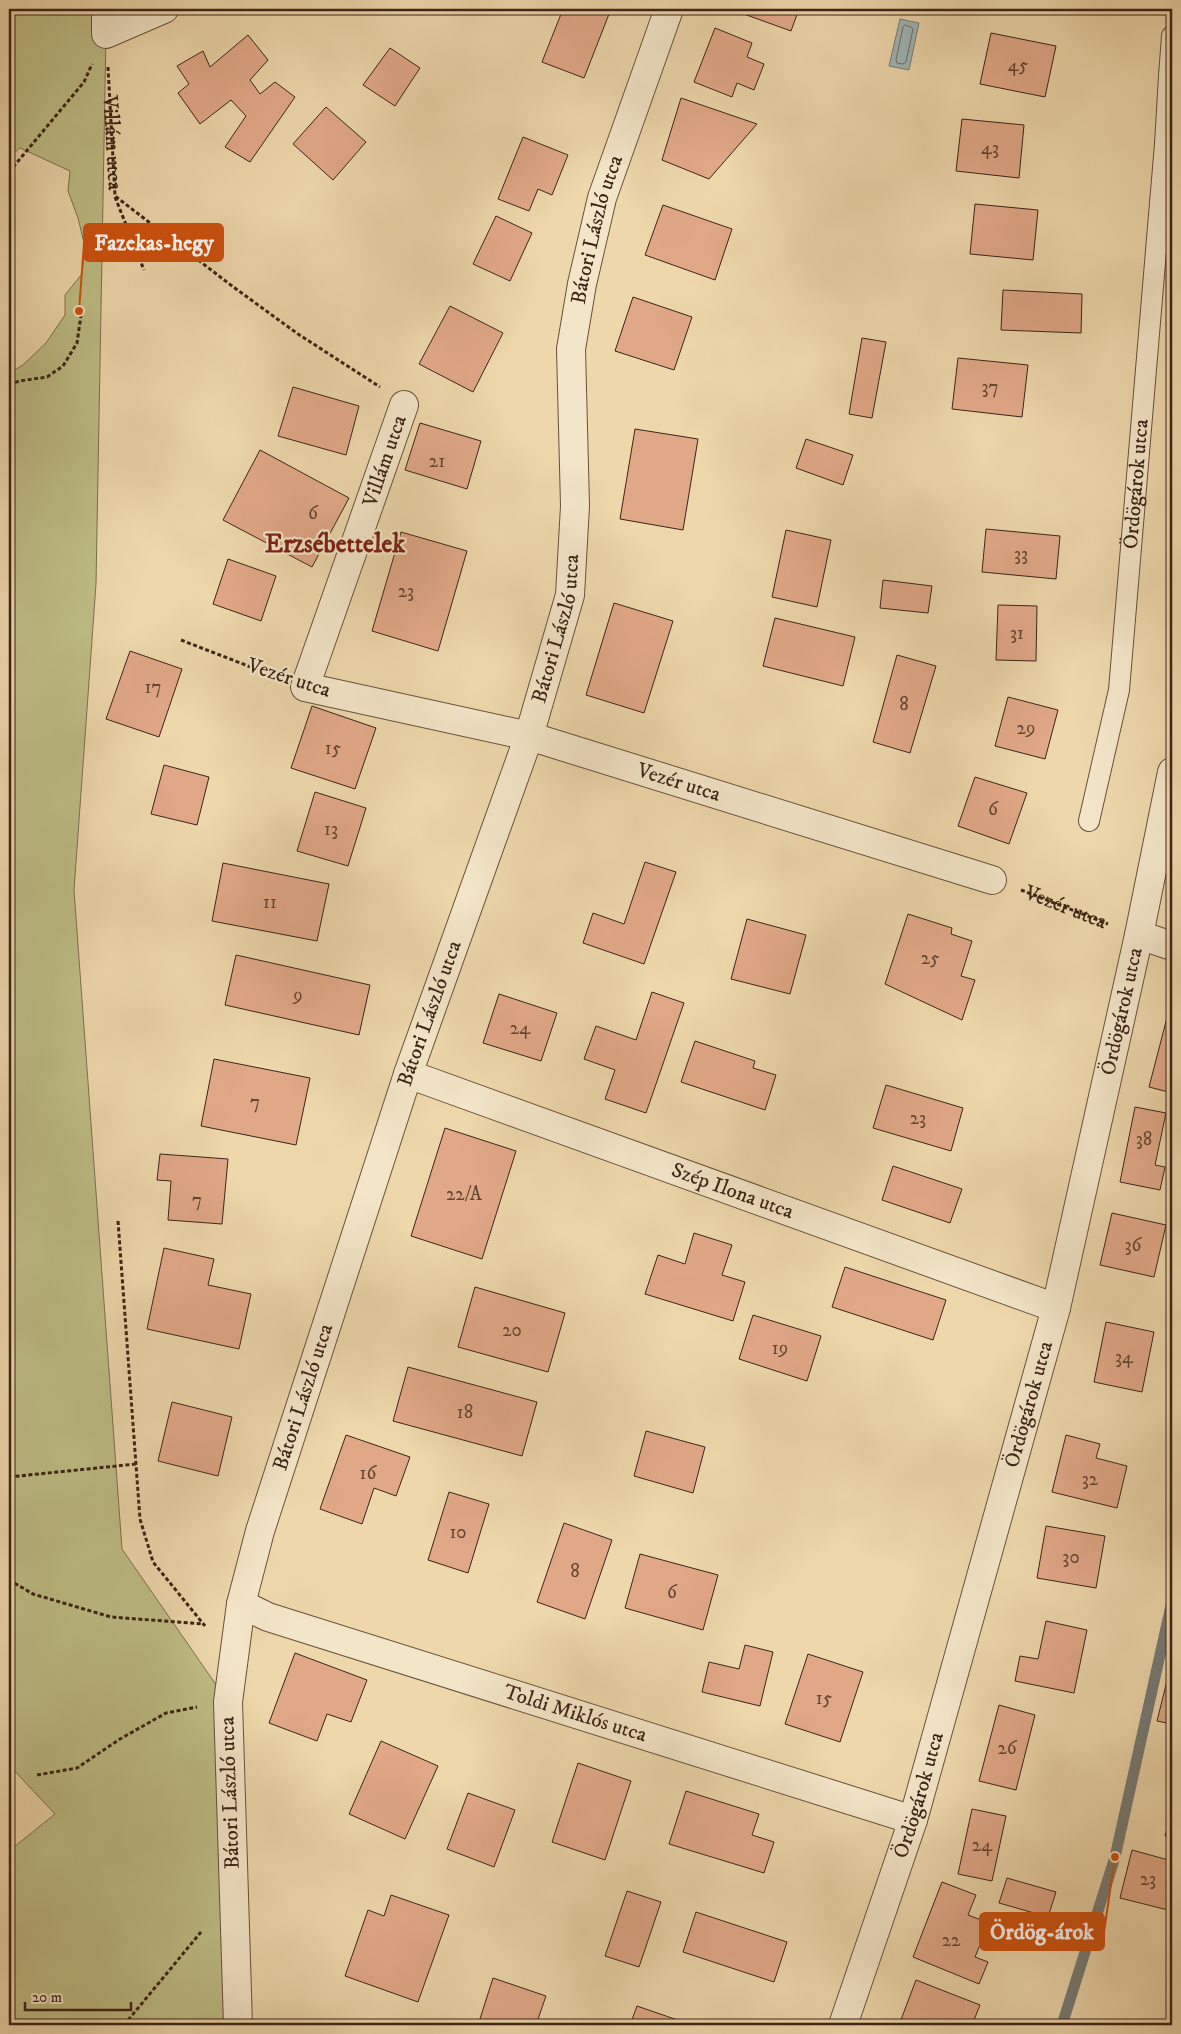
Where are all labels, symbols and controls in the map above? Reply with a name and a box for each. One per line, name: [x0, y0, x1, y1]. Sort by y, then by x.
house number: 45: [1008, 54, 1029, 77]
street label: Villám utca: [97, 94, 128, 191]
house number: 43: [981, 137, 999, 160]
street label: Bátori László utca: [566, 152, 629, 306]
callout: Fazekas-hegy: [84, 224, 223, 261]
text: Fazekas-hegy: [94, 230, 214, 257]
house number: 37: [981, 376, 999, 399]
street label: Villám utca: [357, 412, 413, 511]
street label: Ördögárok utca: [1117, 418, 1155, 550]
house number: 21: [429, 450, 445, 473]
house number: 6: [308, 502, 319, 525]
district label: Erzsébettelek: [265, 528, 406, 561]
house number: 33: [1014, 543, 1028, 566]
street label: Bátori László utca: [526, 553, 585, 706]
house number: 23: [398, 580, 414, 603]
house number: 31: [1010, 622, 1024, 645]
street label: Vezér utca: [243, 652, 334, 704]
house number: 17: [145, 676, 162, 699]
house number: 8: [899, 693, 909, 716]
house number: 29: [1017, 717, 1035, 740]
house number: 15: [325, 737, 342, 760]
street label: Vezér utca: [633, 757, 724, 808]
house number: 6: [988, 798, 999, 821]
house number: 13: [324, 818, 338, 841]
street label: Vezér utca: [1020, 879, 1111, 935]
house number: 11: [263, 891, 277, 914]
street label: Bátori László utca: [392, 937, 468, 1090]
street label: Ördögárok utca: [1094, 945, 1149, 1078]
house number: 25: [921, 947, 940, 970]
house number: 9: [292, 984, 303, 1007]
house number: 24: [510, 1017, 531, 1040]
house number: 7: [250, 1091, 260, 1114]
house number: 23: [910, 1107, 926, 1130]
house number: 38: [1136, 1128, 1152, 1151]
street label: Szép Ilona utca: [668, 1157, 797, 1225]
house number: 22/A: [446, 1183, 483, 1206]
house number: 7: [192, 1189, 202, 1212]
house number: 36: [1125, 1234, 1143, 1257]
house number: 20: [502, 1319, 522, 1342]
street label: Bátori László utca: [267, 1320, 339, 1474]
house number: 19: [772, 1337, 788, 1360]
street label: Ördögárok utca: [998, 1338, 1059, 1471]
house number: 34: [1115, 1346, 1134, 1369]
house number: 18: [457, 1401, 473, 1424]
house number: 16: [360, 1462, 378, 1485]
house number: 32: [1082, 1468, 1099, 1491]
house number: 10: [449, 1521, 467, 1544]
house number: 30: [1062, 1546, 1080, 1569]
house number: 8: [570, 1560, 580, 1583]
house number: 6: [667, 1581, 678, 1604]
street label: Toldi Miklós utca: [500, 1679, 650, 1748]
house number: 15: [816, 1687, 833, 1710]
street label: Bátori László utca: [214, 1716, 246, 1870]
street label: Ördögárok utca: [887, 1729, 950, 1862]
house number: 26: [997, 1737, 1018, 1760]
house number: 24: [972, 1834, 993, 1857]
house number: 23: [1140, 1868, 1156, 1891]
callout: Ördög-árok: [980, 1913, 1104, 1950]
text: Ördög-árok: [990, 1918, 1095, 1946]
house number: 22: [942, 1929, 961, 1952]
scale bar: [25, 1979, 131, 2011]
text: 20 m: [32, 1988, 62, 2007]

